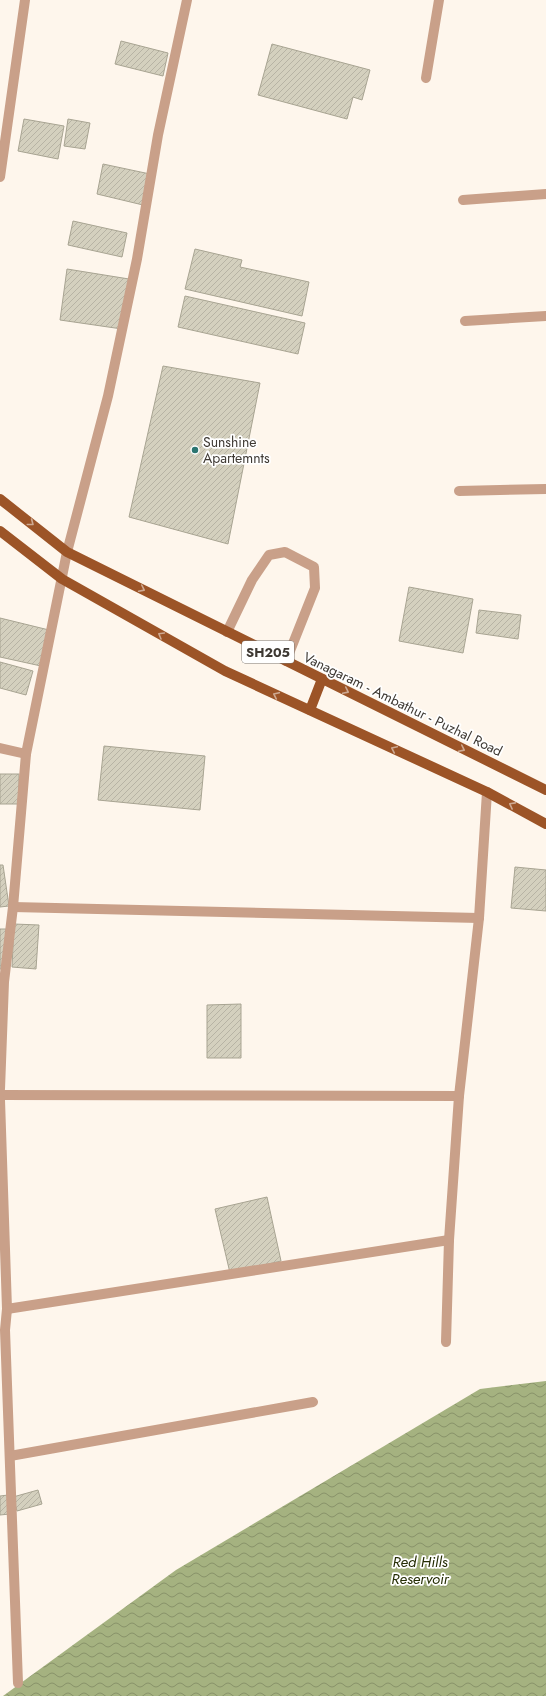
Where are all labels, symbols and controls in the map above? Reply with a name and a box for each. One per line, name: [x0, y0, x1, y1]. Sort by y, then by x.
place label: Sunshine Apartemnts: [203, 432, 270, 468]
marker: Sunshine Apartemnts: [190, 445, 200, 455]
one-way arrow: [26, 519, 33, 526]
one-way arrow: [137, 585, 145, 592]
one-way arrow: [158, 632, 165, 640]
road number: SH205: [242, 641, 294, 663]
street label: Vanagaram - Ambathur - Puzhal Road: [300, 647, 506, 761]
one-way arrow: [342, 686, 349, 694]
one-way arrow: [273, 692, 281, 700]
one-way arrow: [458, 744, 466, 752]
one-way arrow: [391, 746, 398, 754]
one-way arrow: [509, 803, 516, 810]
water label: Red Hills Reservoir: [391, 1551, 450, 1590]

